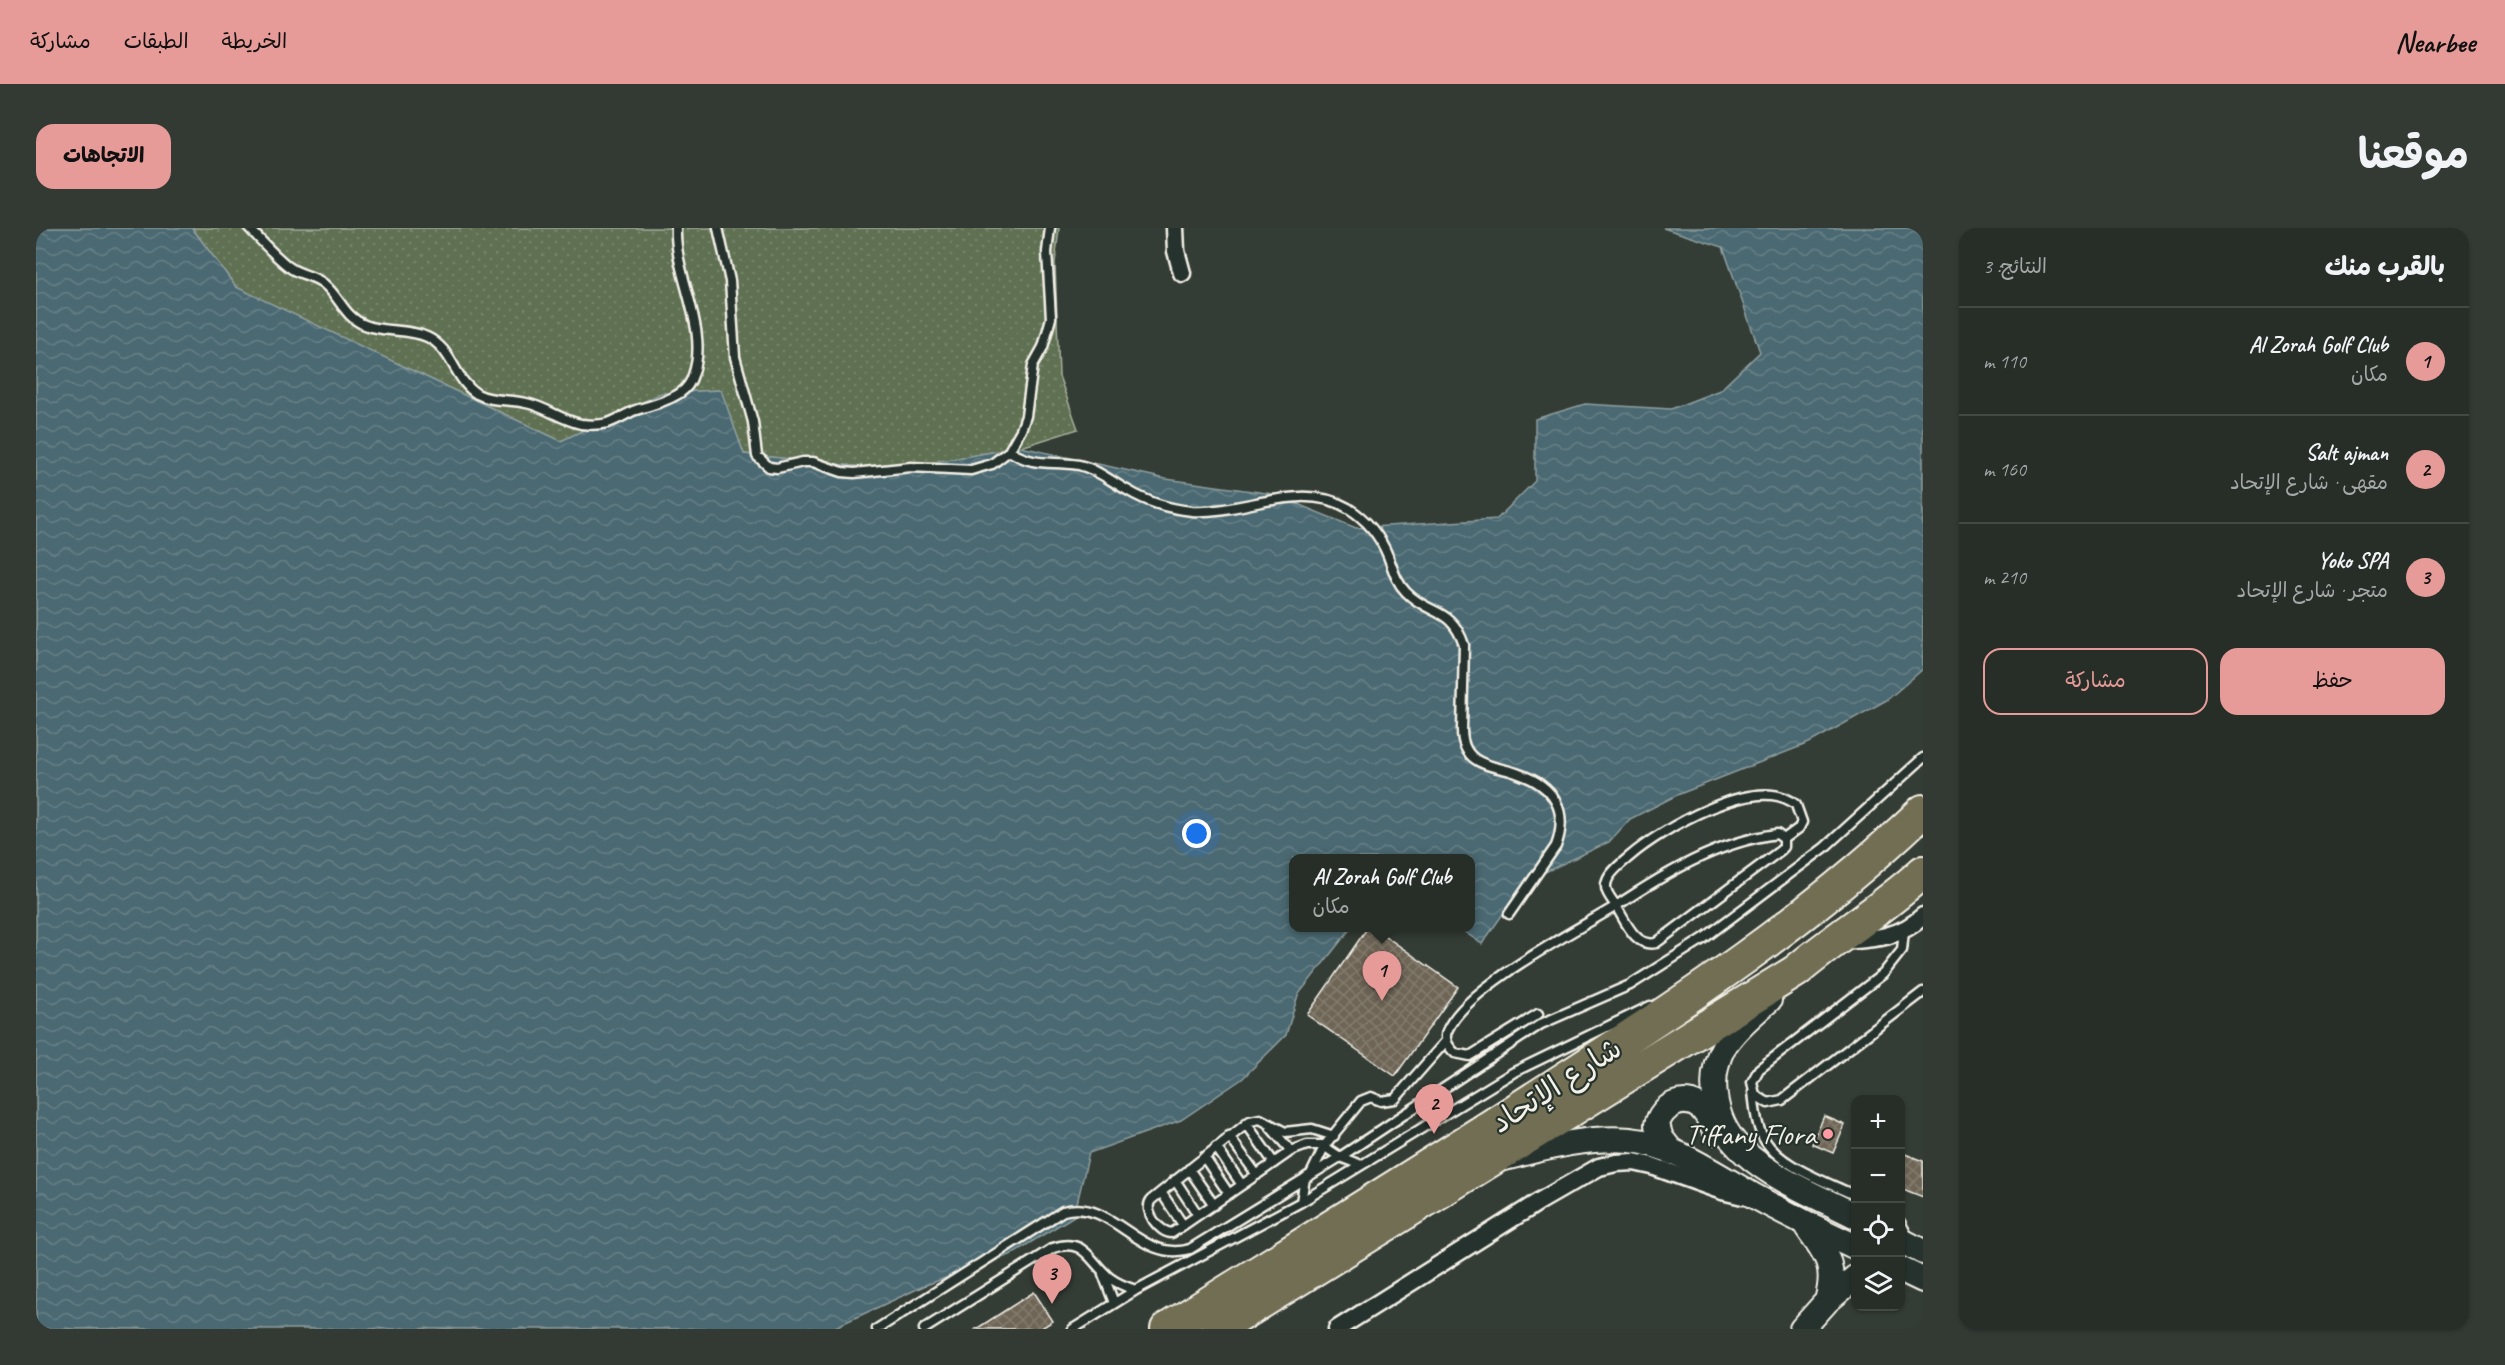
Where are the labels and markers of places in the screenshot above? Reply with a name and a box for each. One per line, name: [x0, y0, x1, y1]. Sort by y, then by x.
pin: 1: [1362, 952, 1402, 1001]
pin: 2: [1414, 1084, 1454, 1134]
place label: Tiffany Flora: [1686, 1115, 1818, 1153]
marker: Tiffany Flora: [1821, 1127, 1835, 1141]
pin: 3: [1032, 1254, 1072, 1304]

